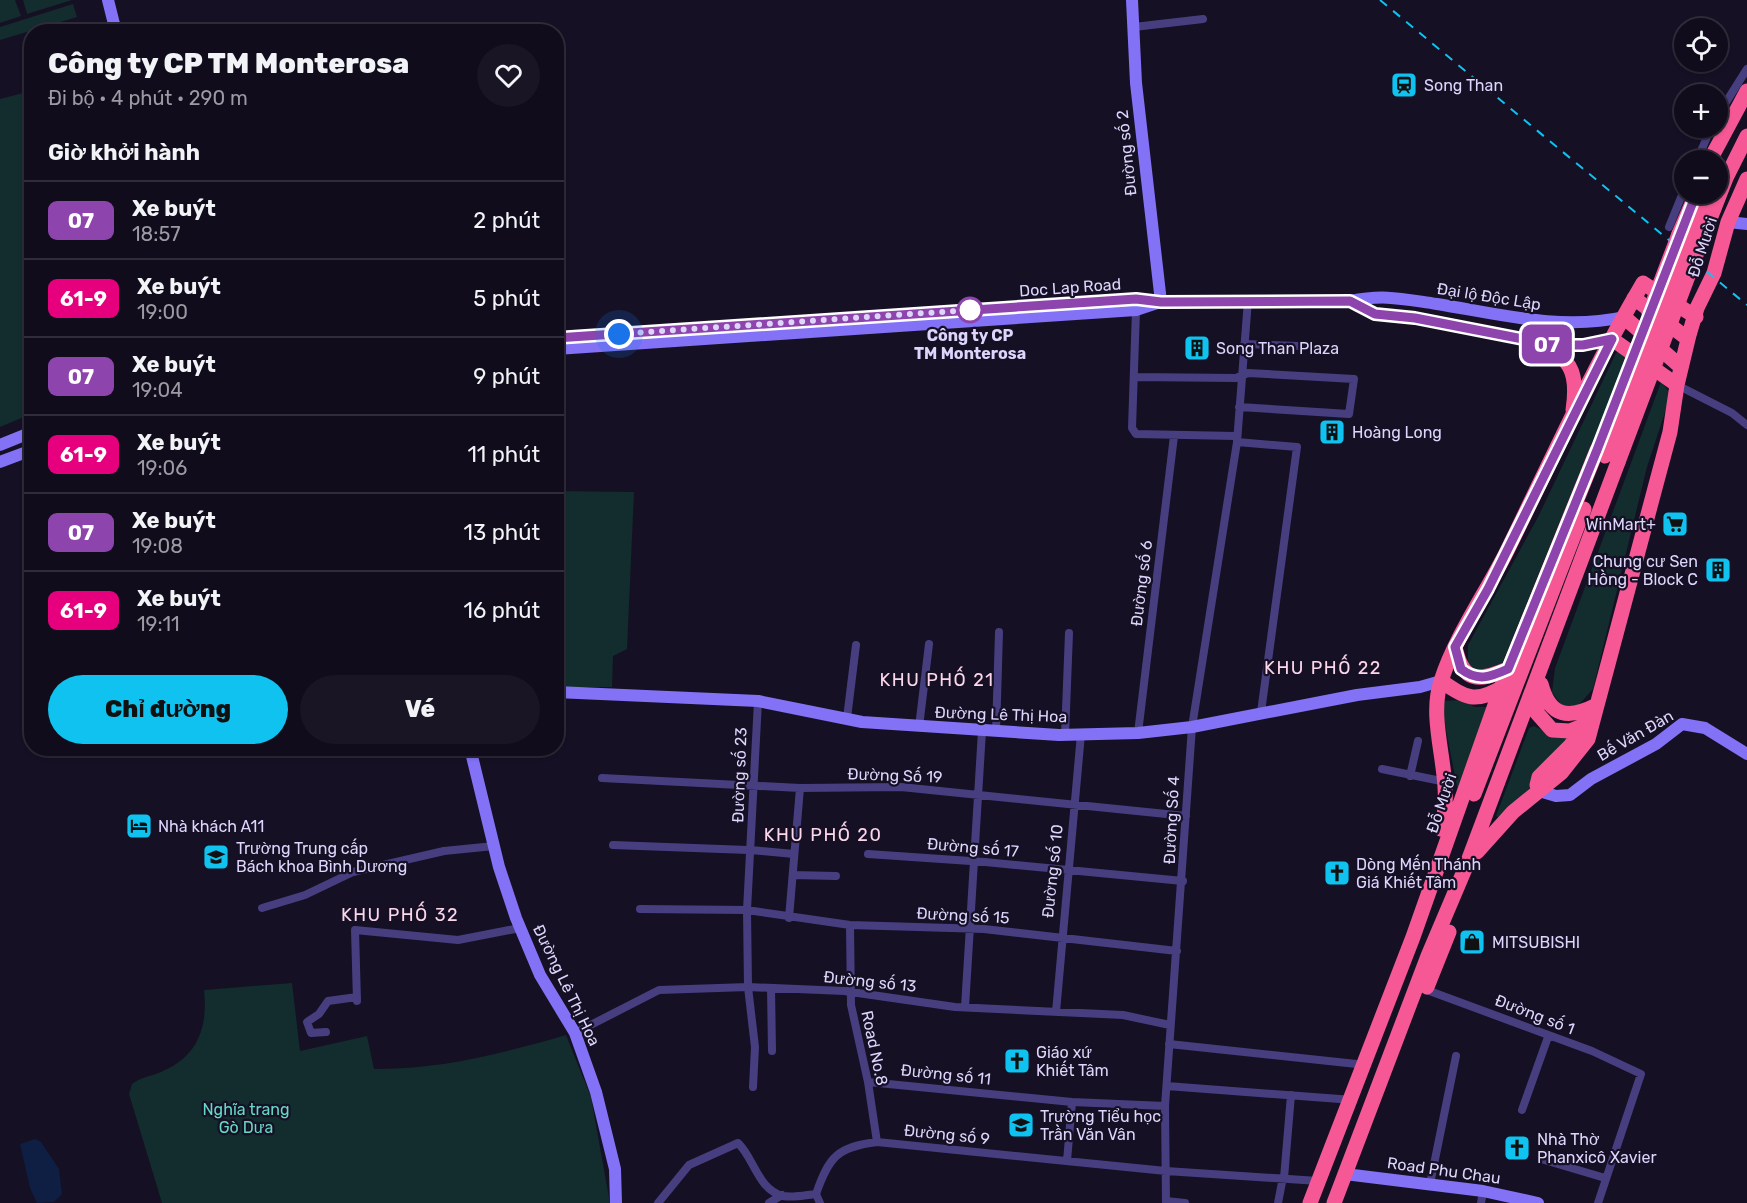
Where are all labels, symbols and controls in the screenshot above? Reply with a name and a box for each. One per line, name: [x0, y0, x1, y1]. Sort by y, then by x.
map controls: [1674, 18, 1728, 204]
button: locate: [1674, 18, 1728, 72]
button: heart: [477, 44, 540, 107]
text: Công ty CP TM Monterosa: [48, 47, 409, 80]
station icon: Song Than: [1389, 70, 1419, 100]
place label: Song Than: [1424, 76, 1503, 95]
button: +: [1674, 84, 1728, 138]
text: Đi bộ · 4 phút · 290 m: [48, 86, 248, 110]
street label: Đường số 2: [1111, 109, 1140, 197]
text: Giờ khởi hành: [48, 139, 200, 166]
button: −: [1674, 150, 1728, 204]
text: Xe buýt: [132, 195, 216, 222]
text: 2 phút: [473, 207, 540, 234]
text: 07: [68, 208, 94, 233]
street label: Đỗ Mười: [1683, 214, 1721, 280]
text: 18:57: [132, 222, 181, 246]
text: Xe buýt: [137, 273, 221, 300]
street label: Doc Lap Road: [1018, 274, 1122, 301]
street label: Đại lộ Độc Lập: [1436, 279, 1542, 314]
text: 5 phút: [473, 285, 540, 312]
text: 61-9: [60, 286, 107, 311]
marker: Công ty CP TM Monterosa: [957, 297, 983, 323]
text: 19:00: [137, 300, 188, 324]
your location: [604, 319, 634, 349]
line badge: 07: [1520, 324, 1574, 364]
place label: Công ty CP TM Monterosa: [914, 326, 1026, 363]
text: 07: [1534, 332, 1560, 357]
building icon: Song Than Plaza: [1182, 333, 1212, 363]
place label: Song Than Plaza: [1216, 339, 1339, 358]
text: Xe buýt: [132, 351, 216, 378]
text: 9 phút: [473, 363, 540, 390]
text: 07: [68, 364, 94, 389]
text: 19:04: [132, 378, 183, 402]
building icon: Hoàng Long: [1317, 417, 1347, 447]
place label: Hoàng Long: [1352, 423, 1442, 442]
text: Xe buýt: [137, 429, 221, 456]
text: 11 phút: [467, 441, 540, 468]
text: 61-9: [60, 442, 107, 467]
text: 19:06: [137, 456, 187, 480]
text: Xe buýt: [132, 507, 216, 534]
supermarket icon: WinMart+: [1660, 509, 1690, 539]
place label: WinMart+: [1586, 515, 1656, 534]
text: 13 phút: [464, 519, 540, 546]
text: 07: [68, 520, 94, 545]
text: 19:08: [132, 534, 183, 558]
street label: Đường số 6: [1125, 538, 1156, 627]
place label: Chung cư Sen Hồng - Block C: [1587, 552, 1698, 589]
building icon: Chung cư Sen Hồng - Block C: [1703, 555, 1733, 585]
text: Xe buýt: [137, 585, 221, 612]
text: 16 phút: [464, 597, 540, 624]
text: 61-9: [60, 598, 107, 623]
text: 19:11: [137, 612, 180, 636]
district label: KHU PHỐ 22: [1264, 654, 1382, 679]
district label: KHU PHỐ 21: [880, 666, 994, 691]
button: Chỉ đường: [48, 675, 288, 744]
button: Vé: [300, 675, 540, 744]
street label: Đường Lê Thị Hoa: [934, 703, 1068, 726]
street label: Bế Văn Đàn: [1593, 705, 1677, 765]
street label: Đường số 23: [727, 727, 751, 823]
street label: Đường Số 19: [847, 763, 943, 787]
street label: Đỗ Mười: [1421, 770, 1461, 836]
street label: Đường Số 4: [1158, 775, 1183, 865]
hotel icon: Nhà khách A11: [124, 811, 154, 841]
place label: Nhà khách A11: [158, 817, 264, 836]
district label: KHU PHỐ 20: [764, 821, 882, 846]
street label: Đường số 10: [1037, 823, 1067, 919]
street label: Đường số 17: [926, 833, 1020, 861]
place label: Trường Trung cấp Bách khoa Bình Dương: [236, 838, 407, 876]
school or university icon: Trường Trung cấp Bách khoa Bình Dương: [201, 842, 231, 872]
place label: Dòng Mến Thánh Giá Khiết Tâm: [1356, 854, 1481, 892]
church icon: Dòng Mến Thánh Giá Khiết Tâm: [1322, 858, 1352, 888]
district label: KHU PHỐ 32: [341, 901, 459, 926]
street label: Đường số 15: [916, 902, 1010, 927]
street label: Đường Lê Thị Hoa: [529, 922, 604, 1049]
shop icon: MITSUBISHI: [1457, 927, 1487, 957]
place label: MITSUBISHI: [1492, 933, 1580, 952]
street label: Đường số 13: [823, 966, 917, 996]
street label: Đường số 1: [1492, 989, 1578, 1038]
street label: Road No.8: [857, 1009, 892, 1087]
place label: Giáo xứ Khiết Tâm: [1036, 1043, 1109, 1080]
church icon: Giáo xứ Khiết Tâm: [1002, 1046, 1032, 1076]
street label: Đường số 11: [900, 1059, 992, 1089]
park label: Nghĩa trang Gò Dưa: [203, 1100, 290, 1137]
place label: Trường Tiểu học Trần Văn Vân: [1040, 1107, 1161, 1144]
school or university icon: Trường Tiểu học Trần Văn Vân: [1006, 1110, 1036, 1140]
street label: Đường số 9: [903, 1119, 991, 1148]
place label: Nhà Thờ Phanxicô Xavier: [1537, 1130, 1657, 1167]
church icon: Nhà Thờ Phanxicô Xavier: [1502, 1133, 1532, 1163]
street label: Road Phu Chau: [1386, 1153, 1502, 1188]

